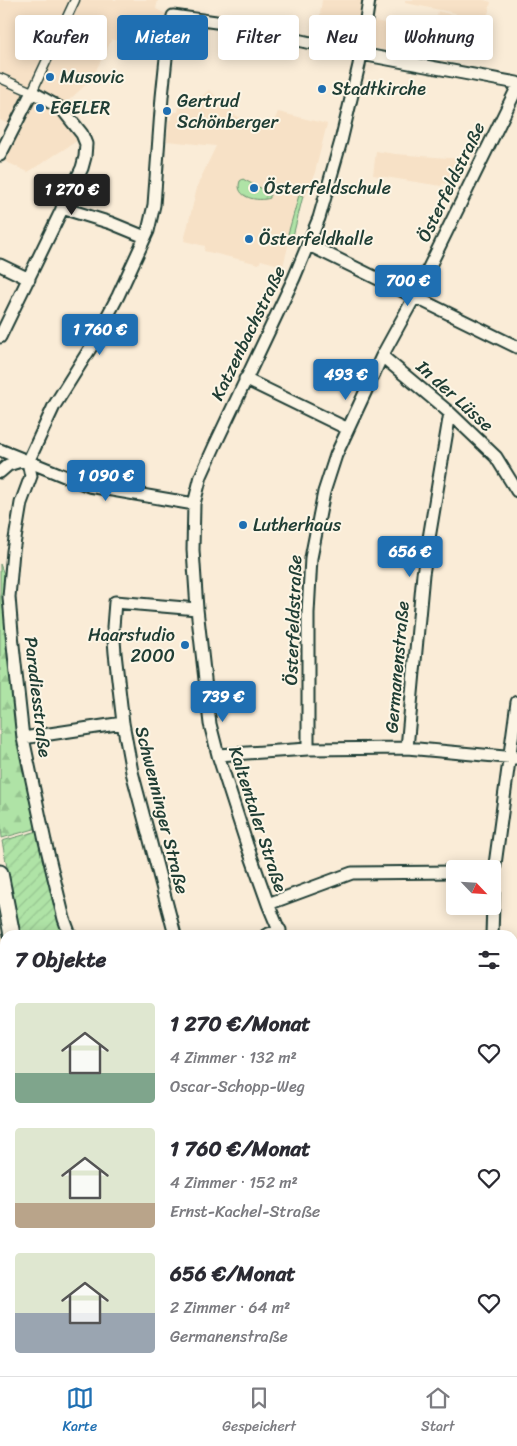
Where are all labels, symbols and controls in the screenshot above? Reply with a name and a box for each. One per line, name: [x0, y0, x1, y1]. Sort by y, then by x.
chip: Kaufen: [15, 15, 107, 60]
chip: Mieten: [117, 15, 208, 60]
chip: Filter: [218, 15, 299, 60]
chip: Neu: [309, 15, 376, 60]
chip: Wohnung: [386, 15, 493, 60]
place label: Musovic: [60, 61, 124, 93]
marker: Musovic: [44, 71, 56, 83]
place label: Stadtkirche: [332, 73, 426, 105]
marker: Stadtkirche: [316, 83, 328, 95]
place label: Gertrud Schönberger: [177, 85, 279, 138]
place label: EGELER: [50, 92, 110, 124]
marker: EGELER: [34, 102, 46, 114]
marker: Gertrud Schönberger: [161, 105, 173, 117]
street label: Österfeldstraße: [408, 116, 494, 248]
place label: Österfeldschule: [264, 172, 391, 204]
pin: 1 270 €: [26, 174, 118, 216]
text: 1 270 €: [45, 175, 99, 204]
marker: Österfeldschule: [248, 182, 260, 194]
place label: Österfeldhalle: [259, 223, 373, 255]
marker: Österfeldhalle: [243, 233, 255, 245]
street label: Katzenbachstraße: [201, 260, 295, 406]
pin: 700 €: [373, 264, 443, 307]
text: 700 €: [386, 266, 430, 295]
pin: 1 760 €: [54, 314, 146, 356]
text: 1 760 €: [73, 315, 127, 344]
street label: In der Lüsse: [408, 351, 501, 440]
pin: 493 €: [311, 358, 381, 401]
text: 493 €: [324, 360, 368, 389]
pin: 1 090 €: [60, 460, 152, 502]
text: 1 090 €: [78, 461, 134, 490]
place label: Lutherhaus: [253, 509, 342, 541]
marker: Lutherhaus: [237, 519, 249, 531]
pin: 656 €: [375, 536, 445, 578]
text: 656 €: [389, 537, 431, 566]
street label: Österfeldstraße: [275, 554, 311, 686]
street label: Germanenstraße: [375, 600, 419, 734]
place label: Haarstudio 2000: [88, 619, 175, 672]
street label: Paradiesstraße: [15, 635, 61, 759]
marker: Haarstudio 2000: [179, 639, 191, 651]
pin: 739 €: [188, 680, 258, 723]
text: 739 €: [202, 682, 244, 711]
street label: Schwenninger Straße: [126, 723, 198, 897]
street label: Kaltentaler Straße: [219, 742, 297, 897]
north arrow: [446, 860, 501, 915]
map controls: [446, 860, 501, 915]
text: 7 Objekte: [15, 941, 106, 979]
icon: filters: [475, 946, 503, 974]
text: 1 270 €/Monat: [170, 1005, 311, 1043]
icon: home: [55, 1023, 115, 1083]
icon: heart: [475, 1039, 503, 1067]
text: 4 Zimmer · 132 m²: [170, 1043, 297, 1072]
text: Oscar-Schopp-Weg: [170, 1072, 305, 1101]
text: 1 760 €/Monat: [170, 1130, 310, 1168]
icon: home: [55, 1148, 115, 1208]
icon: heart: [475, 1164, 503, 1192]
text: 4 Zimmer · 152 m²: [170, 1168, 298, 1197]
text: Ernst-Kachel-Straße: [170, 1197, 320, 1226]
text: 656 €/Monat: [170, 1255, 295, 1293]
icon: home: [55, 1273, 115, 1333]
icon: heart: [475, 1289, 503, 1317]
text: 2 Zimmer · 64 m²: [170, 1293, 290, 1322]
text: Germanenstraße: [170, 1322, 288, 1351]
tab: Karte: [63, 1384, 97, 1439]
tab: Gespeichert: [222, 1384, 296, 1439]
tab: Start: [421, 1384, 454, 1439]

